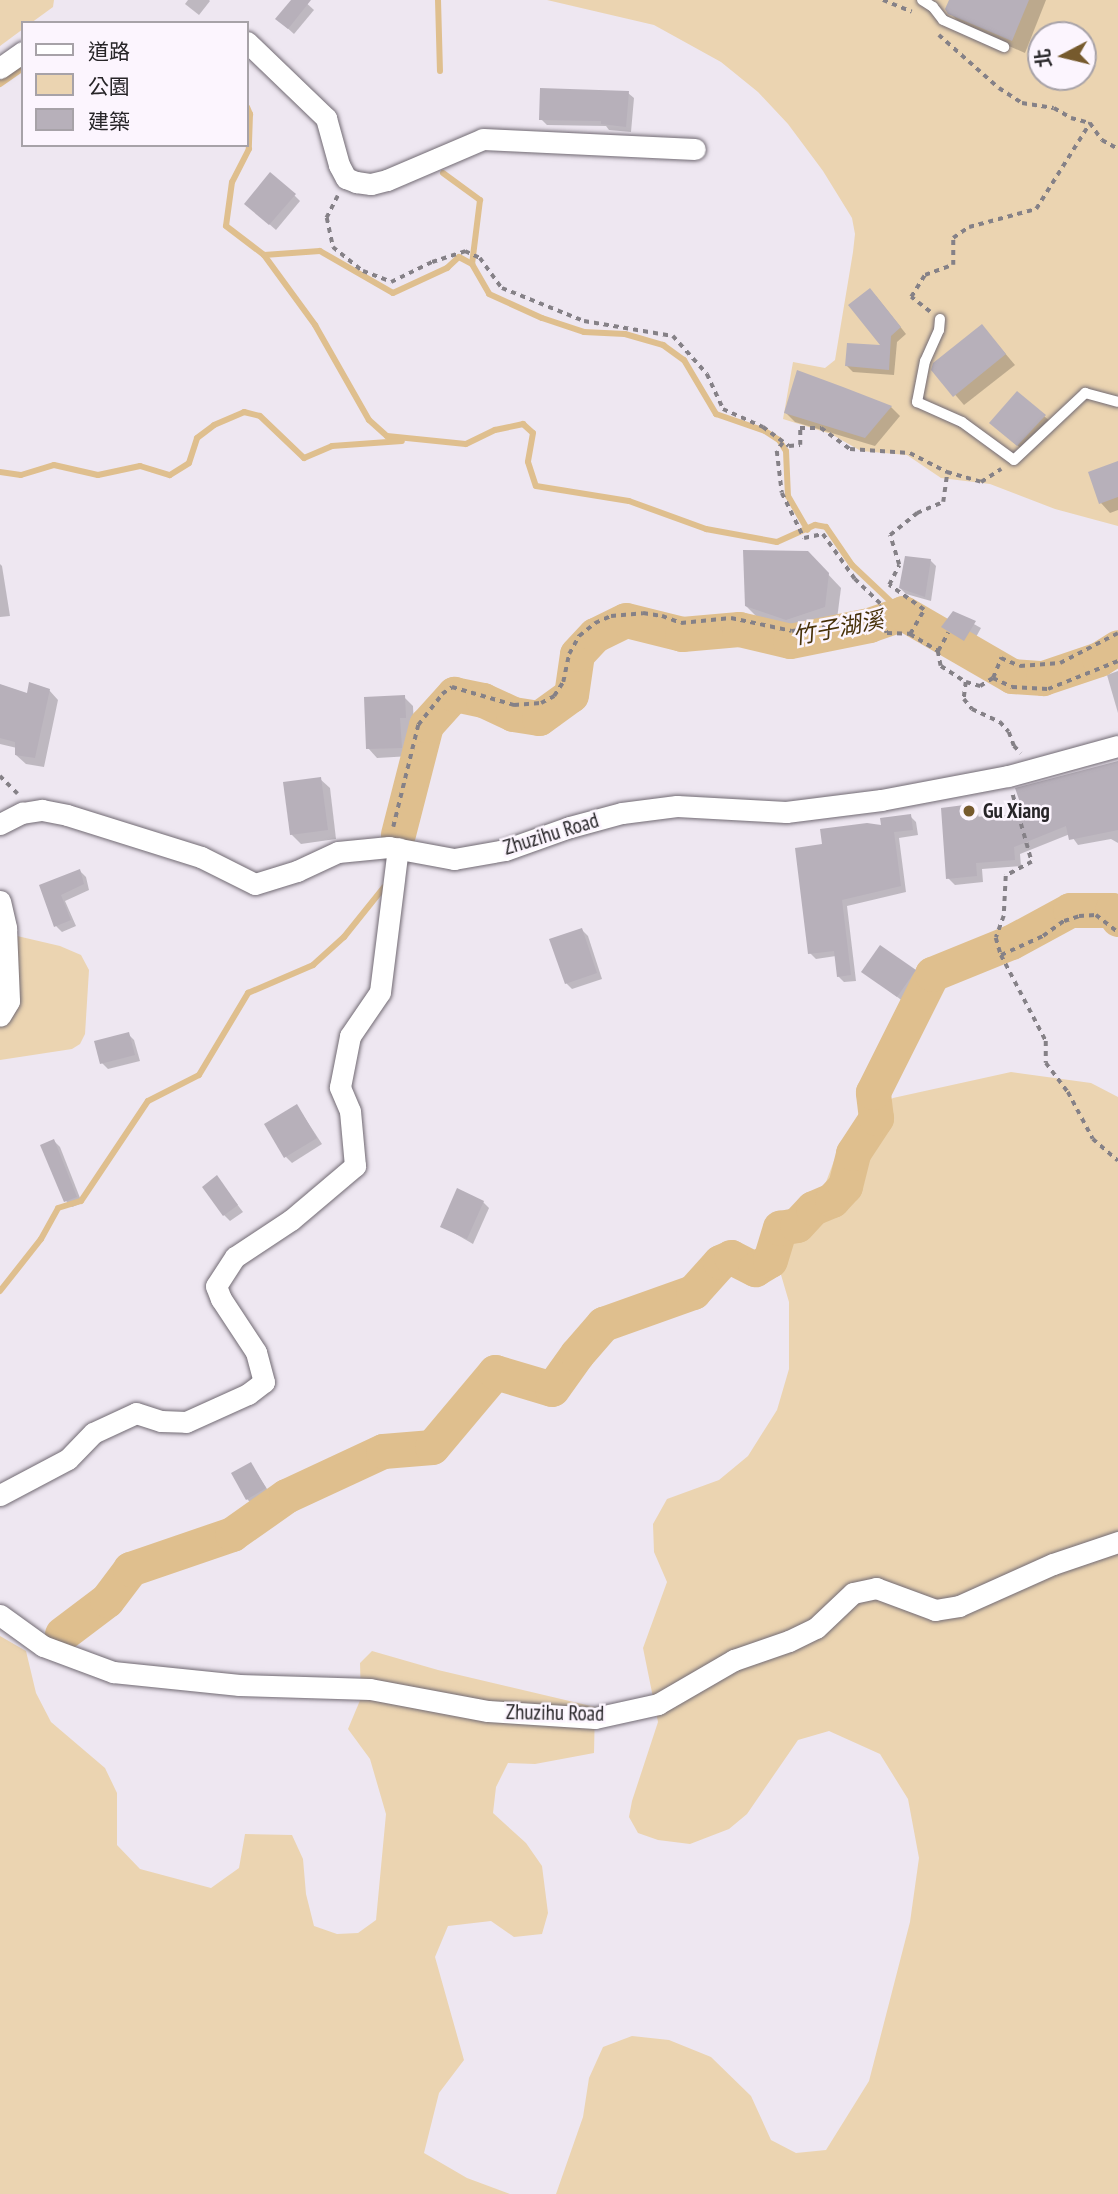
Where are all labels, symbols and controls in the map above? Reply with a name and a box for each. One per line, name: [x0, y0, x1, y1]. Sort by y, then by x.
legend: [21, 21, 248, 147]
north arrow: [1027, 21, 1097, 91]
text: 道路: [88, 38, 130, 65]
text: 北: [1030, 47, 1056, 69]
text: 公園: [88, 73, 130, 100]
text: 建築: [88, 108, 130, 135]
water label: 竹子湖溪: [790, 606, 886, 650]
place label: Gu Xiang: [983, 798, 1050, 824]
marker: Gu Xiang: [961, 803, 977, 819]
street label: Zhuzihu Road: [500, 808, 602, 860]
street label: Zhuzihu Road: [506, 1700, 604, 1726]

